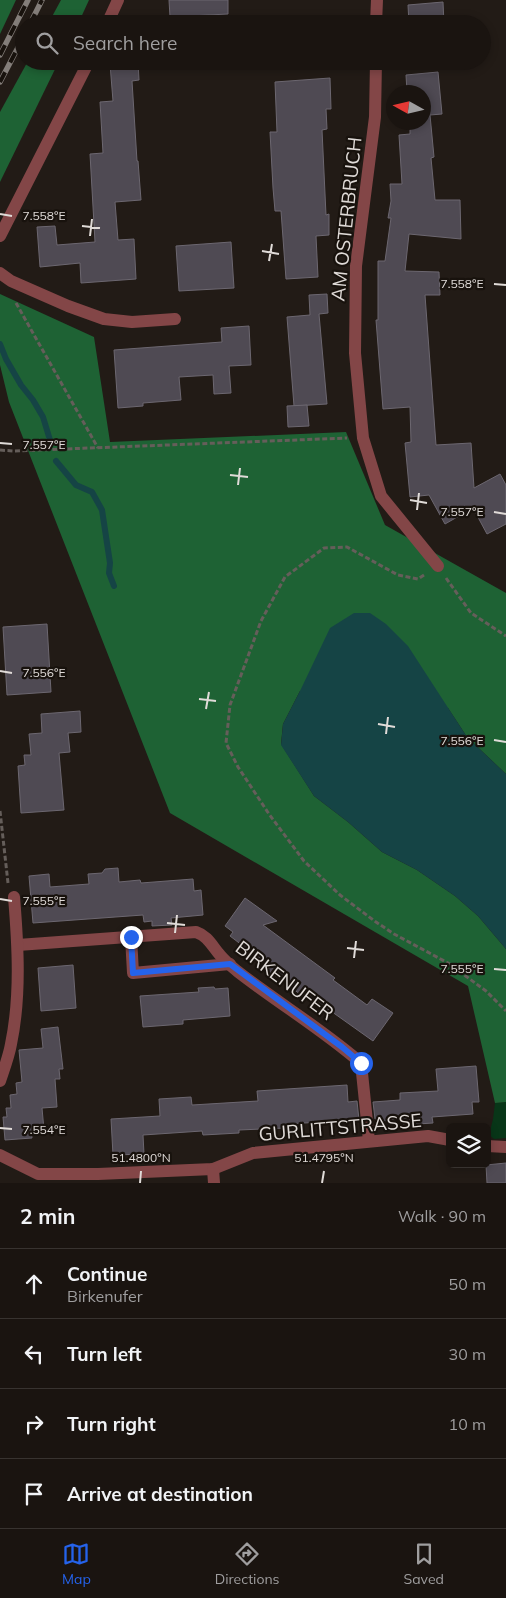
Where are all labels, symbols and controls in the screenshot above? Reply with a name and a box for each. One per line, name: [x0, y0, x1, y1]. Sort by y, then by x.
search box: [15, 15, 491, 70]
icon: search: [33, 29, 61, 57]
text: Search here: [73, 31, 177, 55]
north arrow: [386, 85, 431, 130]
street label: AM OSTERBRUCH: [325, 136, 367, 302]
text: 7.558°E: [22, 208, 66, 223]
text: 7.558°E: [440, 276, 484, 291]
text: 7.557°E: [22, 437, 66, 452]
text: 7.557°E: [440, 504, 484, 519]
text: 7.556°E: [22, 665, 66, 680]
text: 7.556°E: [440, 733, 484, 748]
text: 7.555°E: [22, 893, 66, 908]
route end: [120, 926, 143, 949]
street label: BIRKENUFER: [231, 935, 339, 1025]
text: 7.555°E: [440, 961, 484, 976]
route start: [350, 1052, 373, 1075]
street label: GURLITTSTRASSE: [257, 1108, 423, 1146]
text: 7.554°E: [22, 1122, 66, 1137]
map controls: [446, 1123, 491, 1168]
button: layers: [446, 1123, 491, 1168]
text: 51.4800°N: [111, 1150, 171, 1165]
text: 51.4795°N: [294, 1150, 354, 1165]
text: 2 min: [20, 1203, 75, 1229]
text: Walk · 90 m: [398, 1206, 486, 1226]
text: Continue: [67, 1262, 147, 1286]
icon: ahead: [20, 1270, 48, 1298]
text: 50 m: [449, 1274, 486, 1294]
text: Birkenufer: [67, 1286, 143, 1306]
icon: left: [20, 1340, 48, 1368]
text: Turn left: [67, 1342, 142, 1366]
text: 30 m: [449, 1344, 486, 1364]
icon: right: [20, 1410, 48, 1438]
text: Turn right: [67, 1412, 156, 1436]
text: 10 m: [449, 1414, 486, 1434]
icon: arrive: [20, 1480, 48, 1508]
text: Arrive at destination: [67, 1482, 253, 1506]
tab: Map: [62, 1540, 91, 1588]
tab: Directions: [215, 1540, 280, 1588]
tab: Saved: [404, 1540, 444, 1588]

